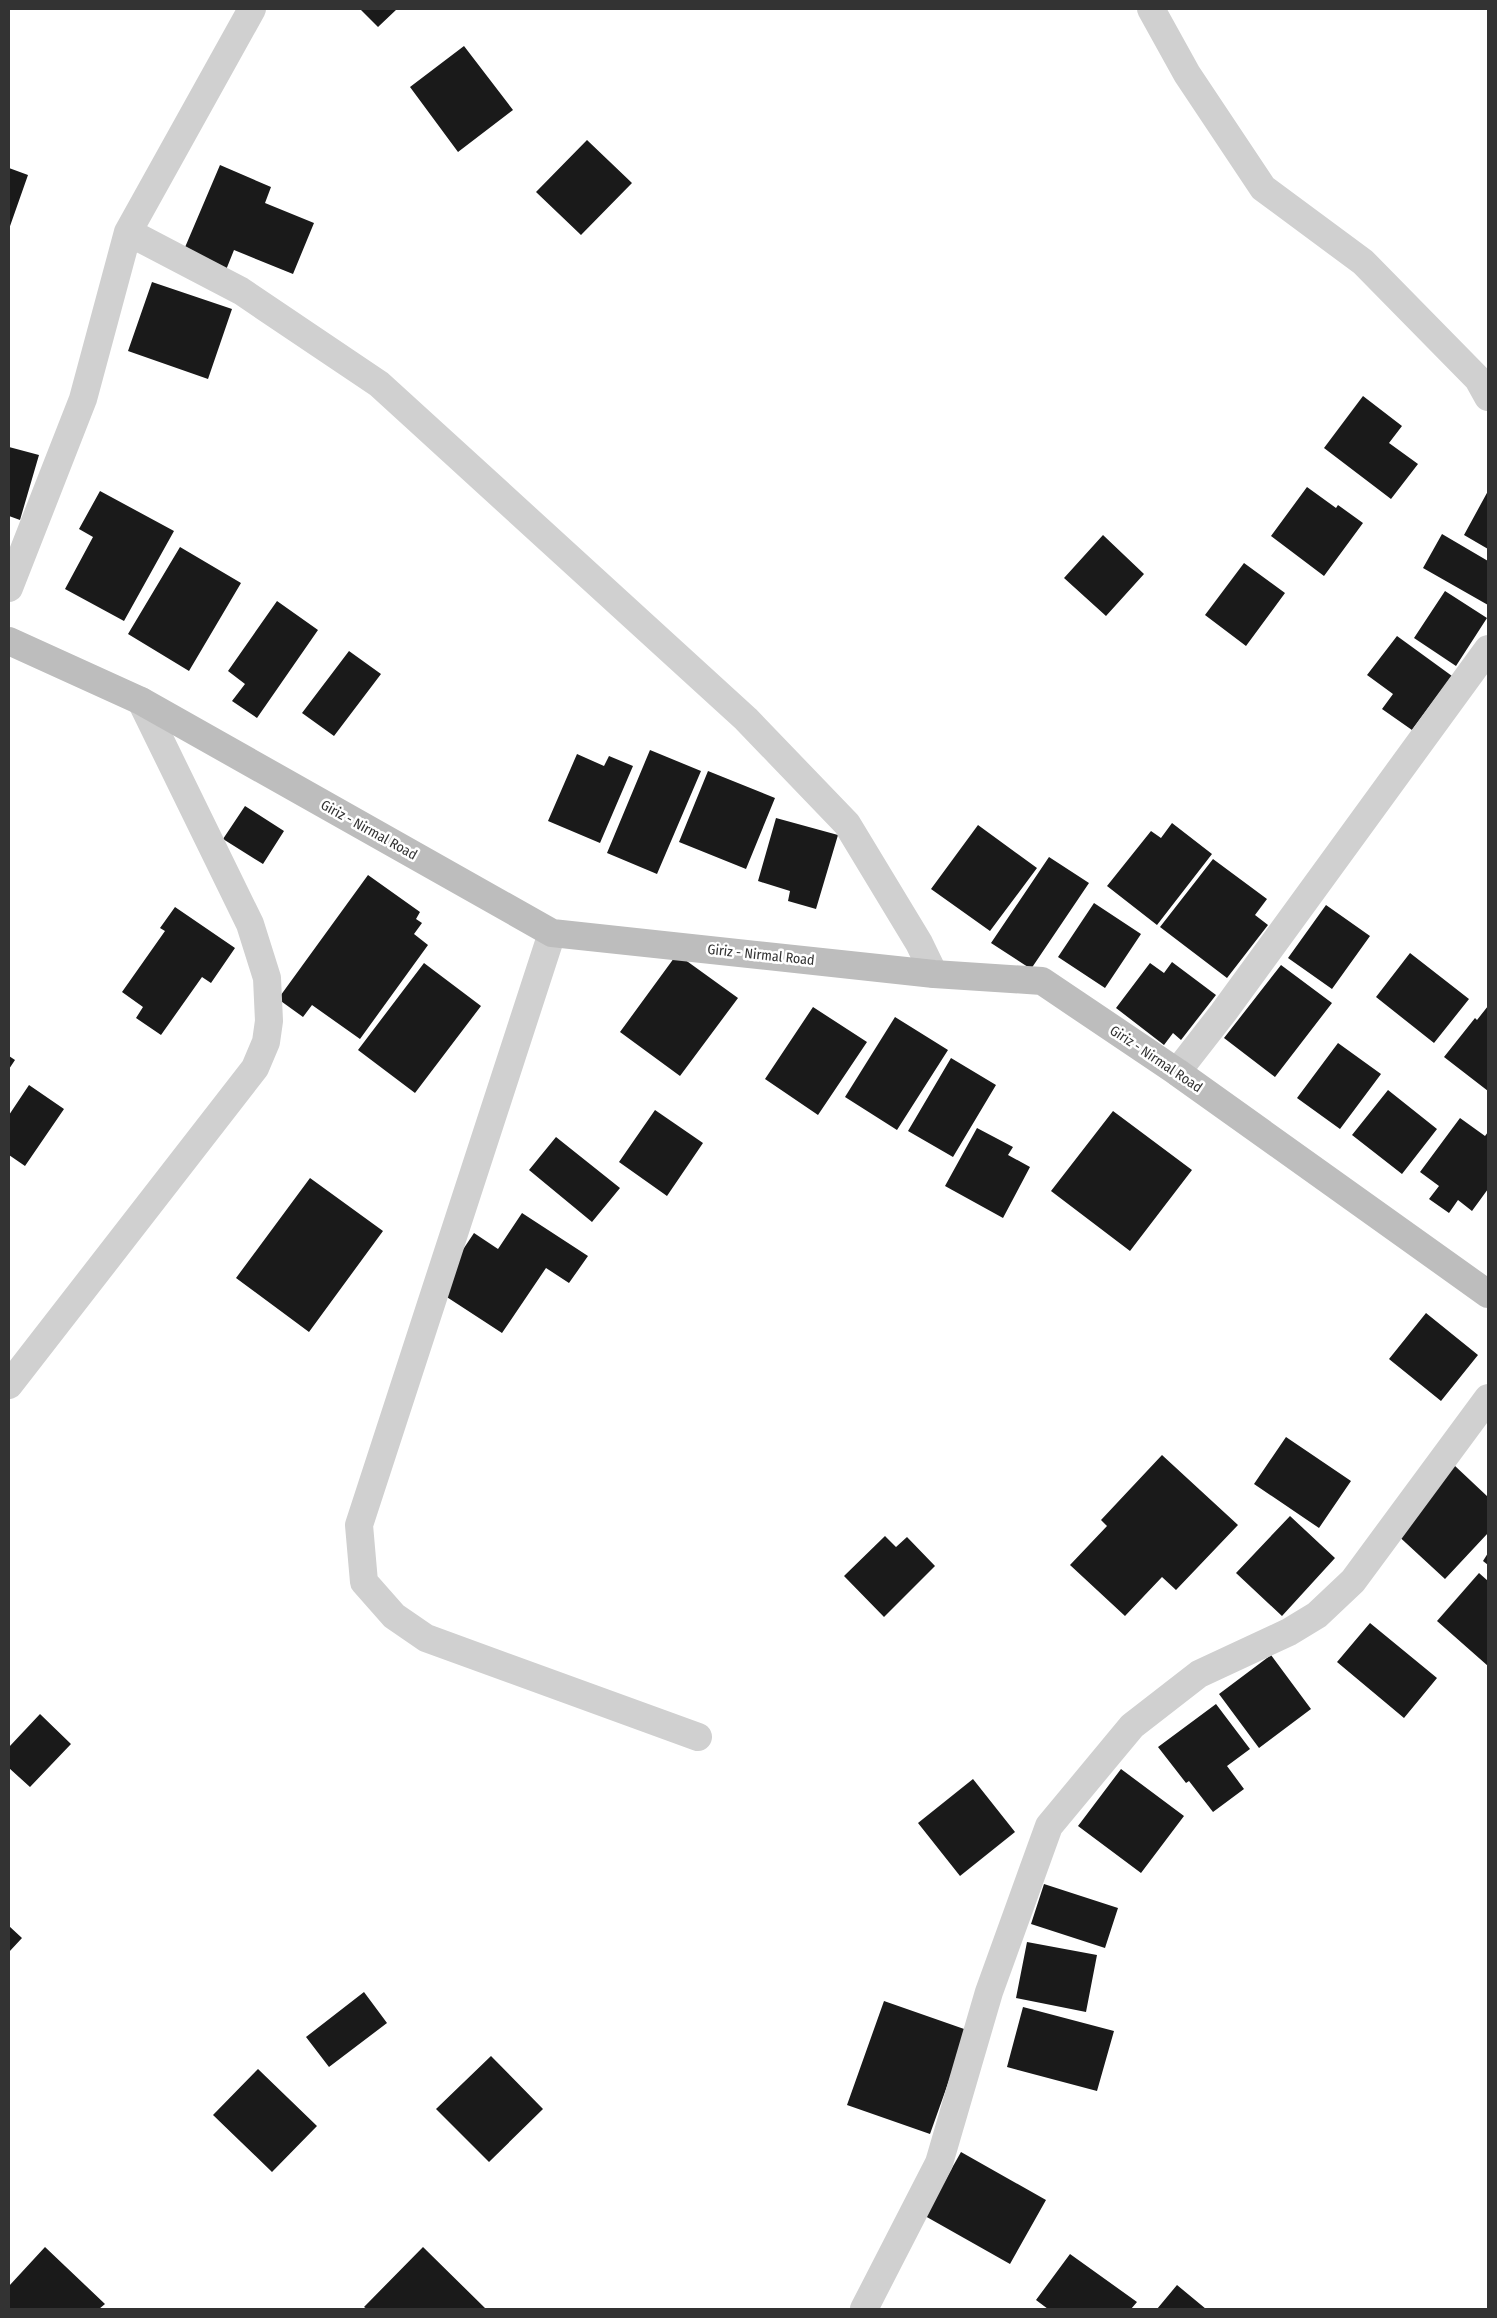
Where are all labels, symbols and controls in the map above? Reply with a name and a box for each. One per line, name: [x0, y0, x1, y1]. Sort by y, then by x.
street label: Giriz - Nirmal Road: [318, 796, 420, 864]
street label: Giriz - Nirmal Road: [707, 941, 815, 969]
street label: Giriz - Nirmal Road: [1107, 1022, 1205, 1096]

